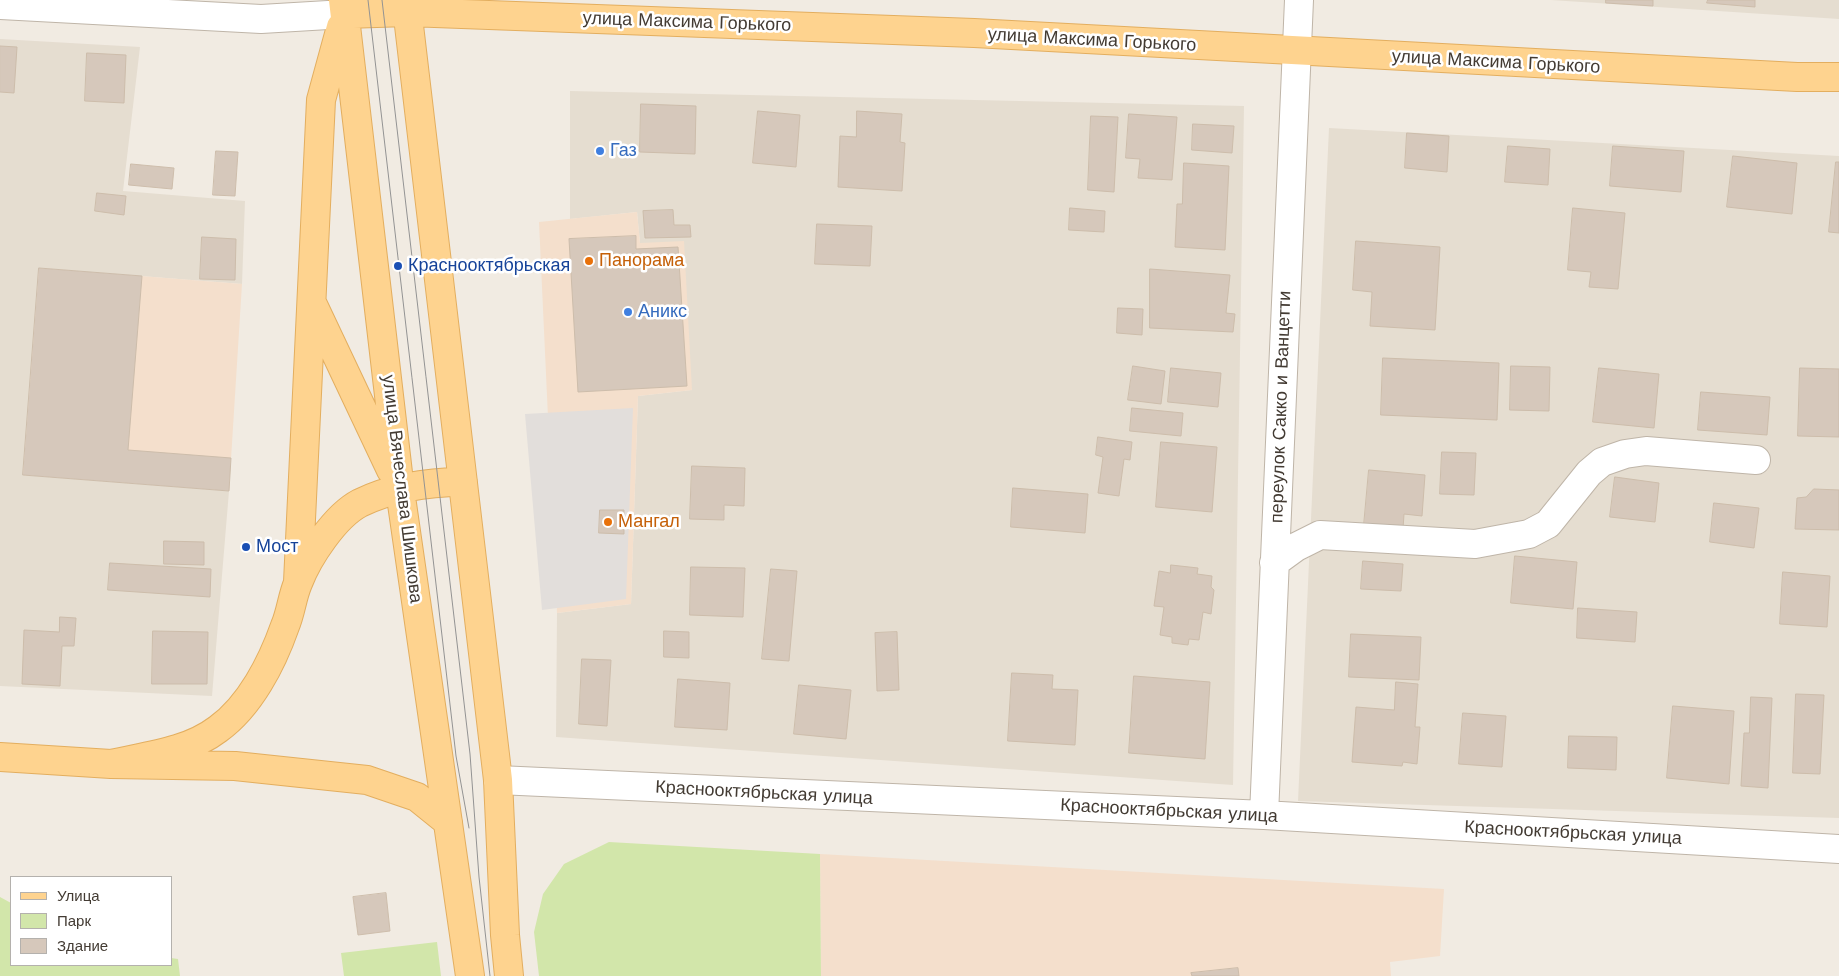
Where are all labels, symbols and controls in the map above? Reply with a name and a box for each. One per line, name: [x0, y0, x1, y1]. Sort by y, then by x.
street label: улица Максима Горького: [582, 8, 792, 36]
street label: улица Максима Горького: [987, 24, 1197, 56]
street label: улица Максима Горького: [1391, 46, 1601, 78]
place label: Газ: [610, 140, 637, 162]
marker: Газ: [594, 145, 606, 157]
place label: Панорама: [599, 250, 684, 272]
place label: Краснооктябрьская: [408, 255, 570, 277]
marker: Панорама: [583, 255, 595, 267]
marker: Краснооктябрьская: [392, 260, 404, 272]
street label: переулок Сакко и Ванцетти: [1266, 290, 1296, 524]
place label: Аникс: [638, 301, 687, 323]
marker: Аникс: [622, 306, 634, 318]
street label: улица Вячеслава Шишкова: [377, 374, 427, 604]
place label: Мангал: [618, 511, 680, 533]
marker: Мангал: [602, 516, 614, 528]
place label: Мост: [256, 536, 298, 558]
marker: Мост: [240, 541, 252, 553]
street label: Краснооктябрьская улица: [655, 777, 873, 809]
street label: Краснооктябрьская улица: [1060, 795, 1278, 827]
street label: Краснооктябрьская улица: [1464, 817, 1682, 849]
legend: [10, 876, 172, 966]
text: Улица: [57, 887, 100, 905]
text: Парк: [57, 912, 91, 930]
text: Здание: [57, 937, 108, 955]

